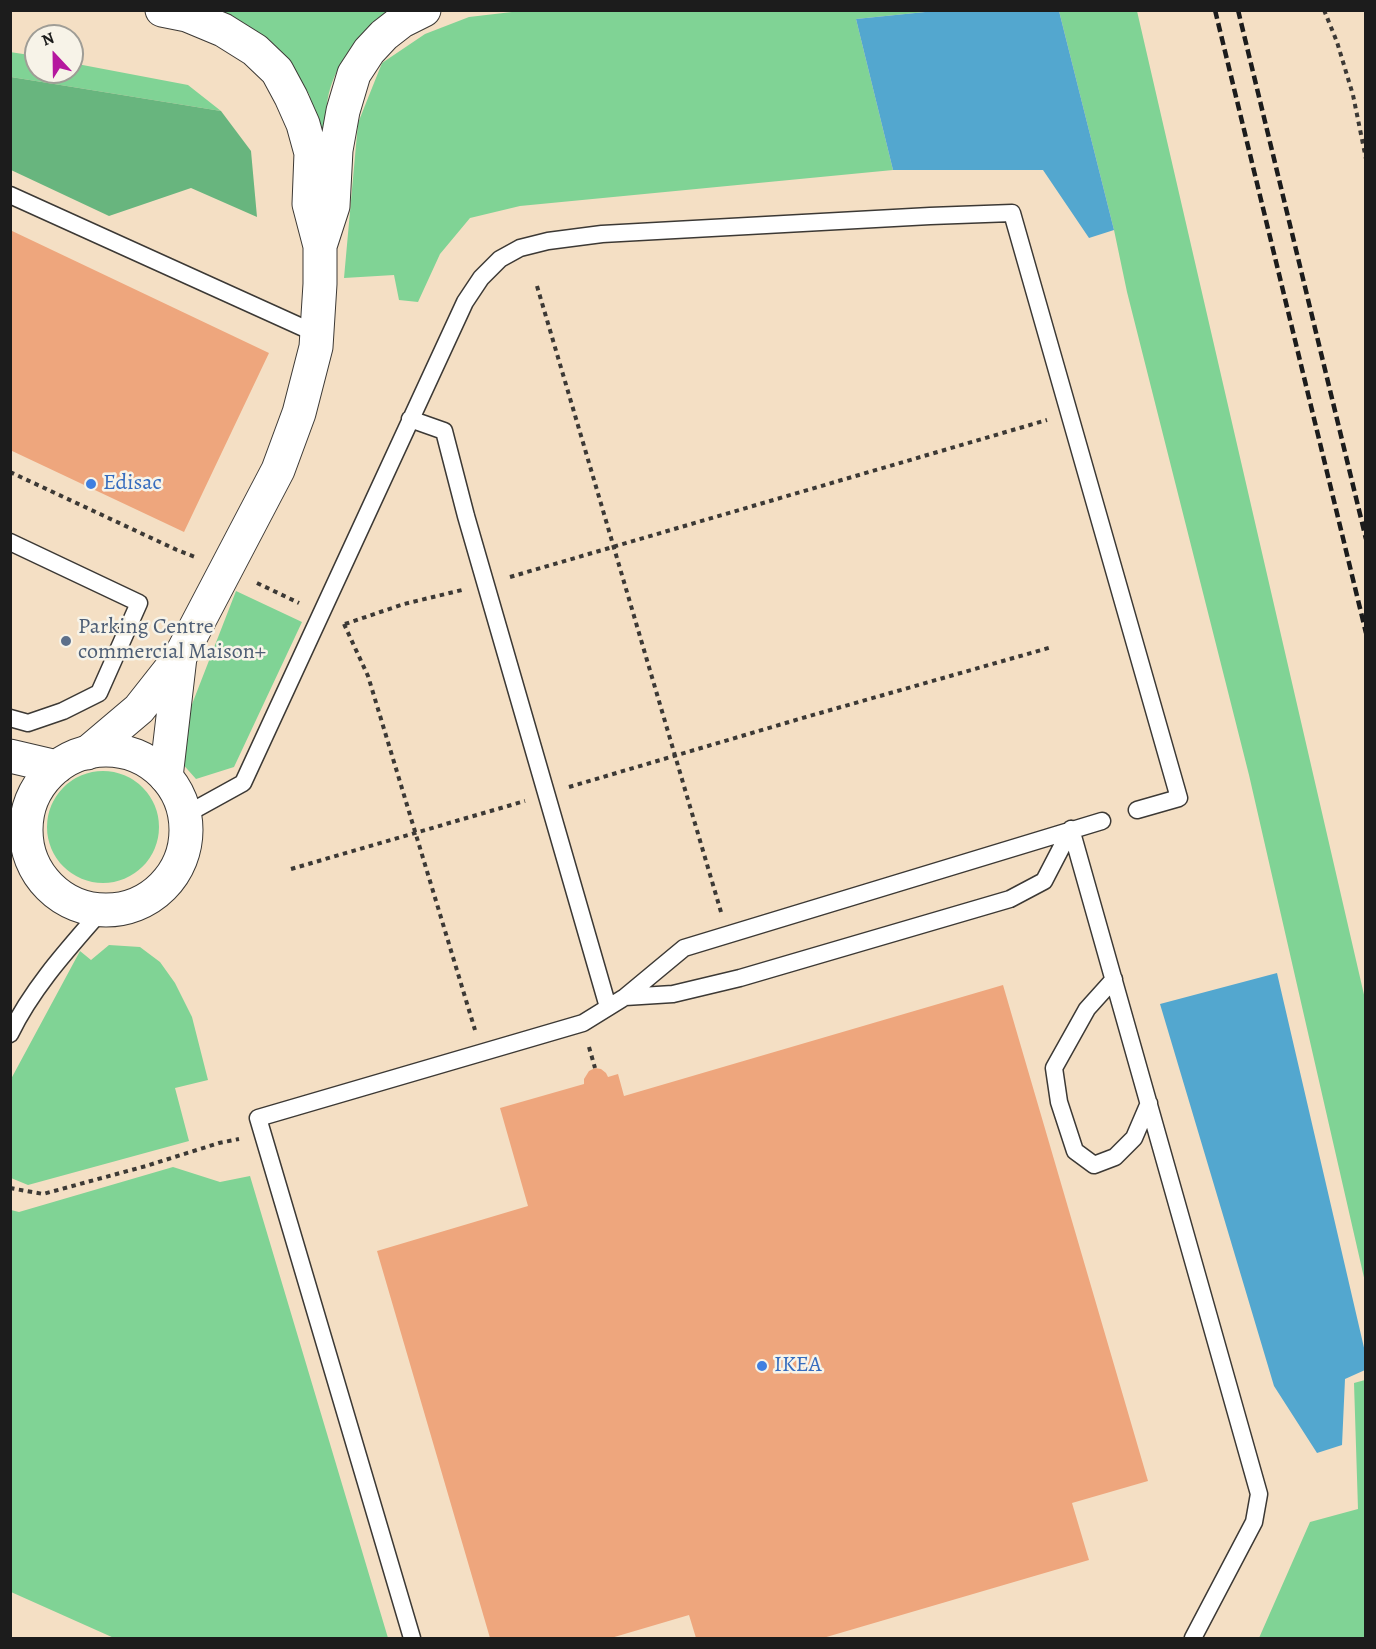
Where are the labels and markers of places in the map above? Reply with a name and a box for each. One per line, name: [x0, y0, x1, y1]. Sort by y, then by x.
place label: Edisac: [103, 471, 162, 497]
marker: Edisac: [84, 477, 98, 491]
place label: Parking Centre commercial Maison+: [78, 615, 266, 666]
marker: Parking Centre commercial Maison+: [59, 634, 73, 648]
place label: IKEA: [774, 1353, 822, 1379]
marker: IKEA: [755, 1359, 769, 1373]

